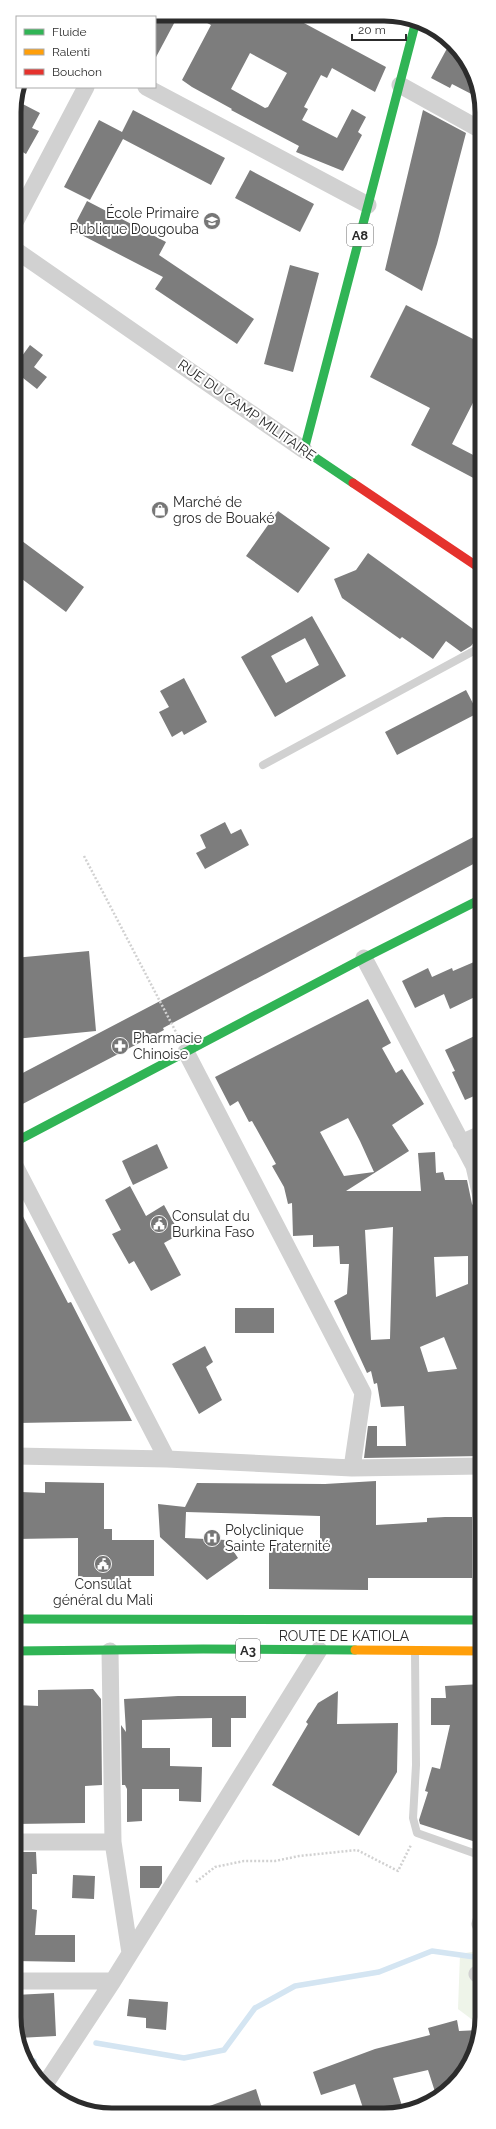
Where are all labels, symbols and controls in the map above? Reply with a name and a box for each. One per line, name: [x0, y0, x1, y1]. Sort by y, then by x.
legend: [16, 16, 156, 88]
scale bar: [352, 16, 406, 42]
text: 20 m: [358, 23, 386, 37]
text: Fluide: [52, 25, 87, 39]
text: Ralenti: [52, 45, 90, 59]
text: Bouchon: [52, 65, 102, 79]
place label: École Primaire Publique Dougouba: [70, 204, 199, 237]
school or university icon: École Primaire Publique Dougouba: [202, 211, 222, 231]
road number: A8: [347, 224, 373, 246]
street label: RUE DU CAMP MILITAIRE: [175, 356, 319, 464]
place label: Marché de gros de Bouaké: [173, 494, 274, 526]
shop icon: Marché de gros de Bouaké: [150, 500, 170, 520]
place label: Pharmacie Chinoise: [133, 1030, 202, 1062]
pharmacy icon: Pharmacie Chinoise: [110, 1036, 130, 1056]
place label: Consulat du Burkina Faso: [172, 1208, 254, 1240]
public building icon: Consulat du Burkina Faso: [149, 1214, 169, 1234]
place label: Polyclinique Sainte Fraternité: [225, 1522, 331, 1554]
hospital icon: Polyclinique Sainte Fraternité: [202, 1528, 222, 1548]
public building icon: Consulat général du Mali: [93, 1554, 113, 1574]
place label: Consulat général du Mali: [53, 1576, 153, 1608]
street label: ROUTE DE KATIOLA: [279, 1628, 410, 1644]
road number: A3: [236, 1639, 260, 1661]

